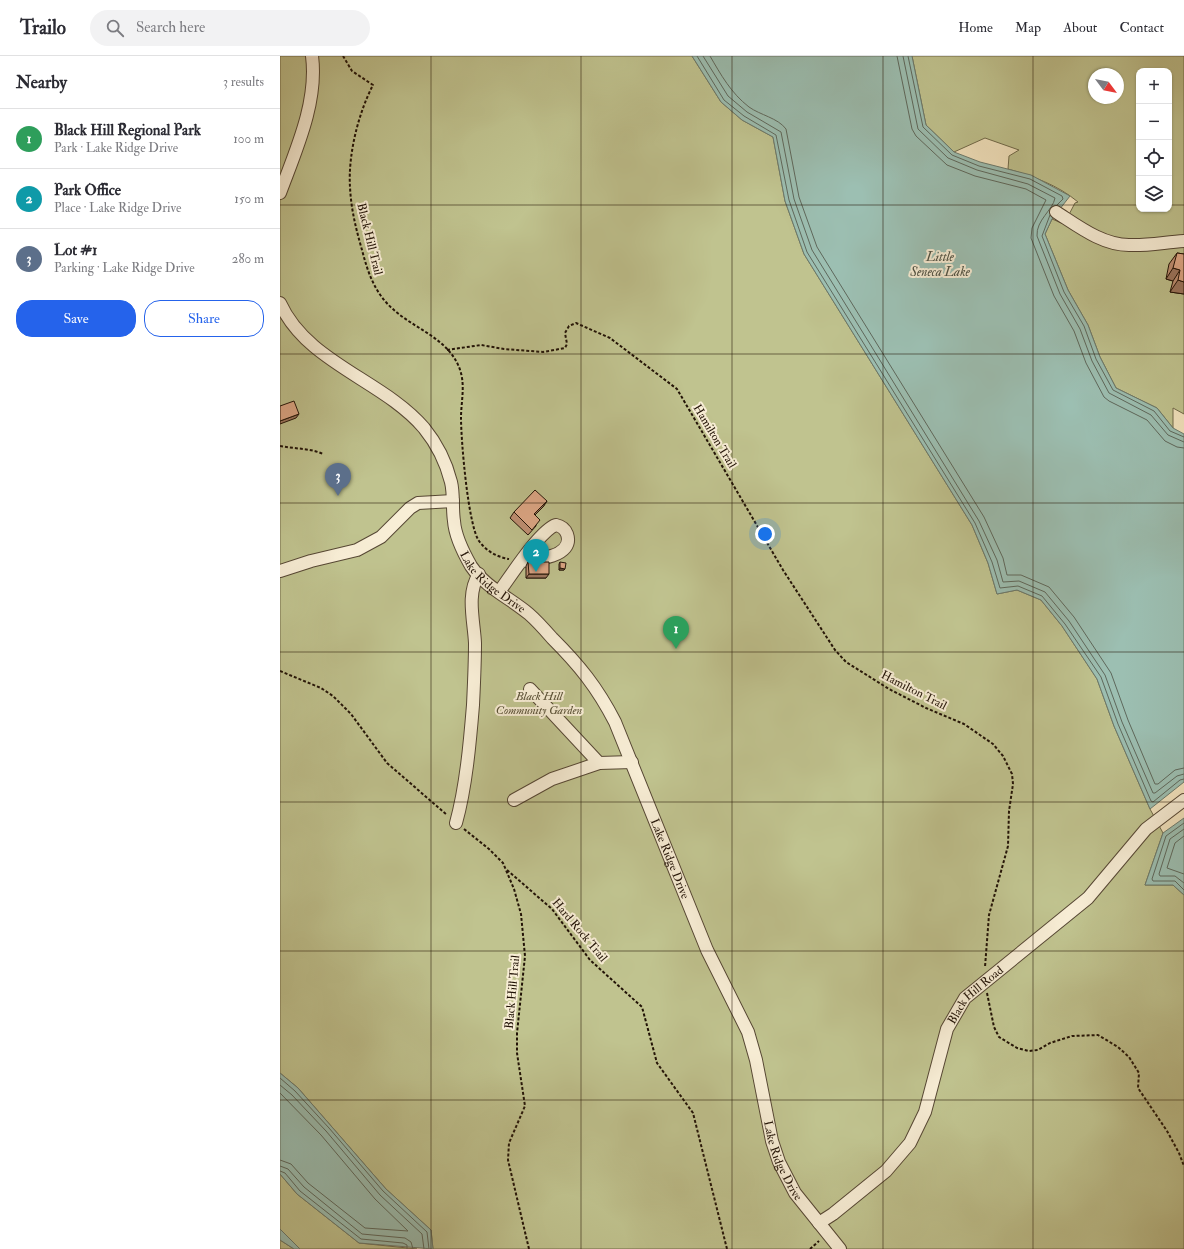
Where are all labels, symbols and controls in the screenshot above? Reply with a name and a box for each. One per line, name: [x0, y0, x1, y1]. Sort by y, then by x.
search box: [90, 10, 370, 46]
text: Trailo: [20, 16, 66, 40]
icon: search: [104, 17, 126, 39]
text: Search here: [136, 18, 205, 37]
text: Home: [958, 19, 993, 36]
text: Map: [1015, 19, 1041, 36]
text: About: [1063, 19, 1097, 36]
text: Contact: [1119, 19, 1164, 36]
north arrow: [1088, 68, 1124, 104]
map controls: [1136, 68, 1172, 212]
button: +: [1136, 68, 1172, 104]
text: Nearby: [16, 72, 67, 93]
text: 3 results: [223, 74, 264, 90]
button: −: [1136, 104, 1172, 140]
text: Black Hill Regional Park: [54, 121, 201, 140]
text: 1: [27, 131, 31, 147]
text: 100 m: [233, 131, 264, 147]
text: Park · Lake Ridge Drive: [54, 140, 178, 156]
button: locate: [1136, 140, 1172, 176]
button: layers: [1136, 176, 1172, 212]
text: Park Office: [54, 181, 121, 200]
text: 2: [26, 191, 32, 207]
text: 150 m: [234, 191, 264, 207]
text: Place · Lake Ridge Drive: [54, 200, 181, 216]
street label: Black Hill Trail: [353, 201, 386, 277]
text: Lot #1: [54, 241, 97, 260]
water label: Little Seneca Lake: [909, 249, 971, 280]
text: 3: [27, 251, 32, 267]
text: 280 m: [232, 251, 264, 267]
text: Parking · Lake Ridge Drive: [54, 260, 195, 276]
button: Save: [16, 300, 136, 337]
button: Share: [144, 300, 264, 337]
street label: Hamilton Trail: [690, 402, 740, 471]
pin: 3: [325, 463, 351, 496]
your location: [755, 524, 775, 544]
pin: 2: [523, 539, 549, 572]
street label: Lake Ridge Drive: [456, 549, 528, 616]
pin: 1: [663, 616, 689, 649]
street label: Hamilton Trail: [878, 667, 949, 713]
park label: Black Hill Community Garden: [496, 689, 582, 718]
street label: Lake Ridge Drive: [647, 816, 693, 901]
street label: Hard Rock Trail: [549, 896, 611, 965]
street label: Black Hill Trail: [502, 955, 523, 1030]
street label: Black Hill Road: [944, 963, 1007, 1027]
street label: Lake Ridge Drive: [760, 1119, 805, 1204]

